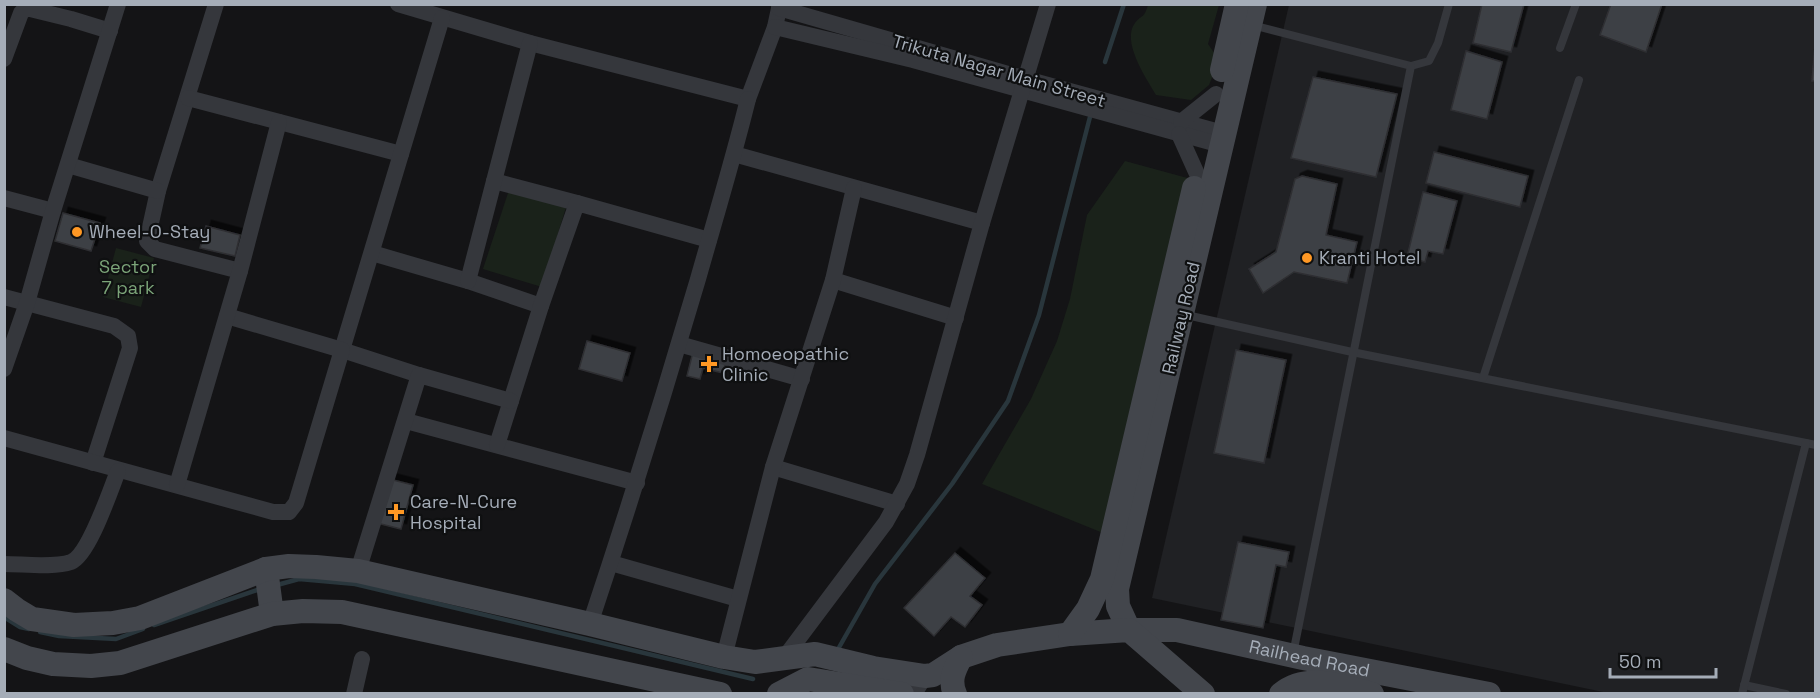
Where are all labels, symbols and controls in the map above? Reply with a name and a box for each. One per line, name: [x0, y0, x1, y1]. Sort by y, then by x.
street label: Trikuta Nagar Main Street: [890, 29, 1108, 112]
place label: Wheel-O-Stay: [89, 220, 210, 243]
marker: Wheel-O-Stay: [70, 225, 84, 239]
place label: Kranti Hotel: [1319, 246, 1421, 269]
marker: Kranti Hotel: [1300, 251, 1314, 265]
park label: Sector 7 park: [99, 255, 157, 299]
street label: Railway Road: [1156, 259, 1205, 376]
place label: Homoeopathic Clinic: [722, 342, 849, 386]
marker: Homoeopathic Clinic: [700, 355, 718, 373]
place label: Care-N-Cure Hospital: [410, 490, 517, 534]
marker: Care-N-Cure Hospital: [387, 503, 405, 521]
street label: Railhead Road: [1247, 634, 1372, 682]
scale bar: [1610, 641, 1716, 679]
text: 50 m: [1619, 650, 1661, 673]

